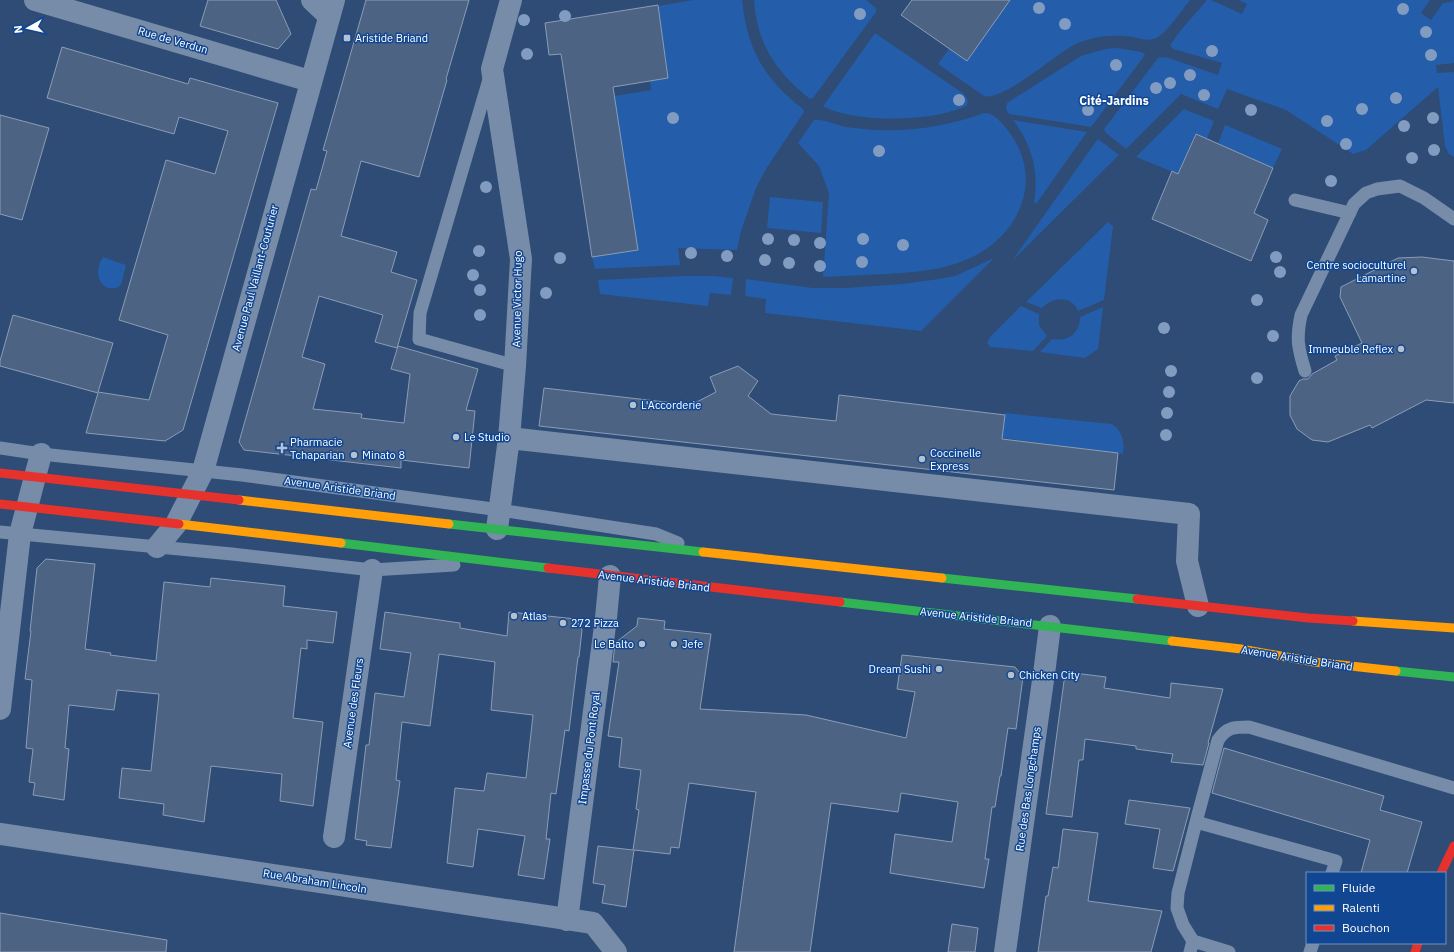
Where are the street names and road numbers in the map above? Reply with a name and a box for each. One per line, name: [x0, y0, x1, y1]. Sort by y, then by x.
street label: Rue de Verdun: [136, 23, 210, 57]
street label: Avenue Paul Vaillant-Couturier: [229, 203, 281, 353]
street label: Avenue Victor Hugo: [509, 250, 525, 348]
street label: Avenue Aristide Briand: [283, 473, 397, 503]
street label: Avenue Aristide Briand: [597, 567, 711, 595]
street label: Avenue Aristide Briand: [919, 604, 1033, 630]
street label: Avenue Aristide Briand: [1240, 642, 1354, 674]
street label: Avenue des Fleurs: [340, 657, 366, 749]
street label: Impasse du Pont Royal: [575, 691, 603, 805]
street label: Rue des Bas Longchamps: [1012, 726, 1044, 852]
street label: Rue Abraham Lincoln: [262, 866, 368, 896]

